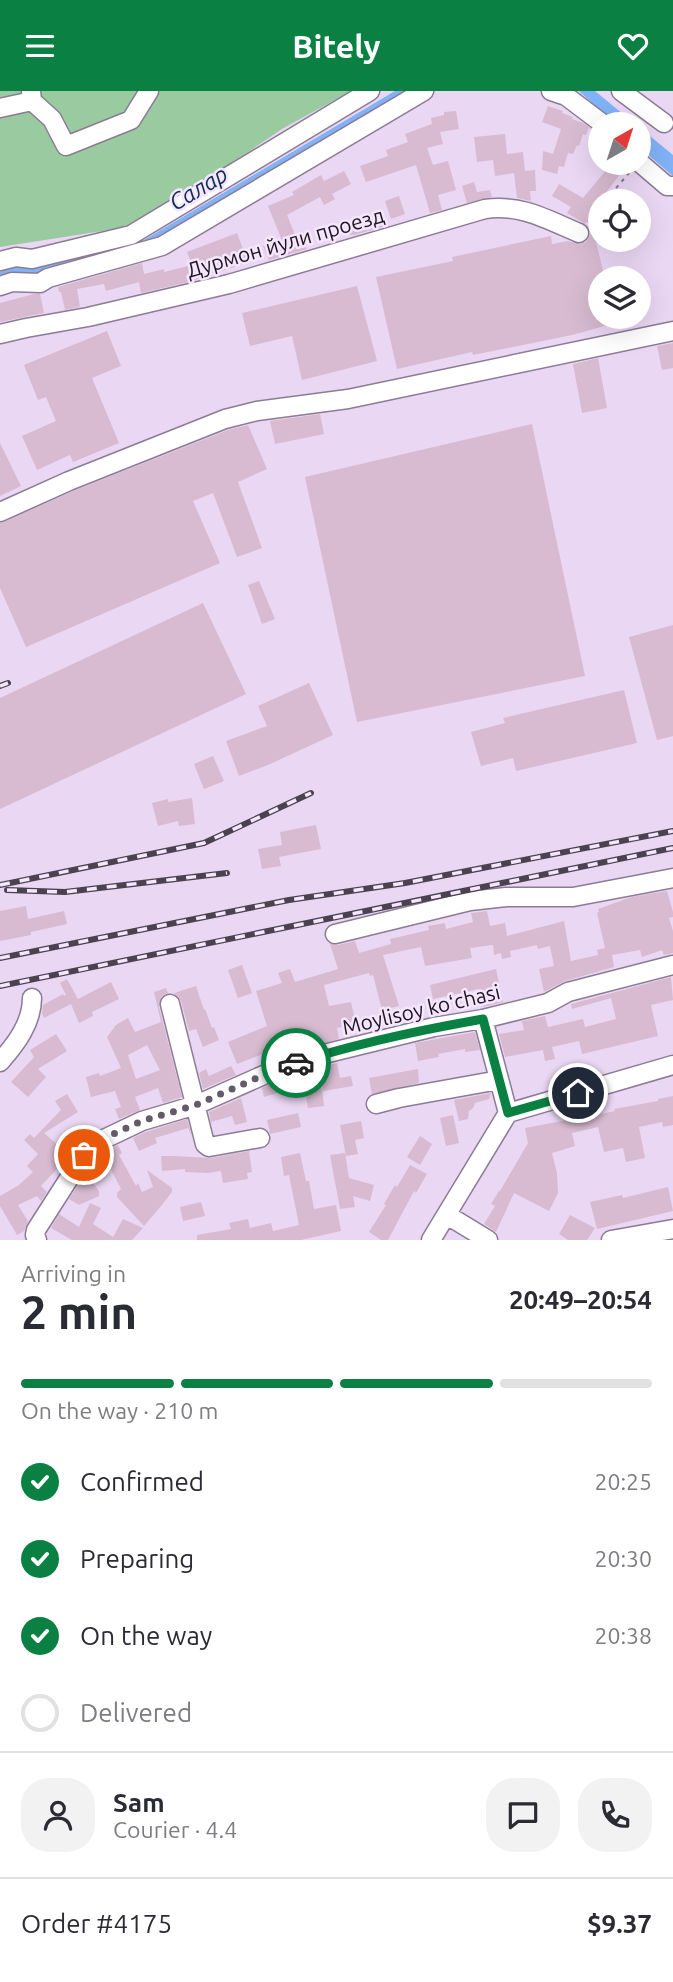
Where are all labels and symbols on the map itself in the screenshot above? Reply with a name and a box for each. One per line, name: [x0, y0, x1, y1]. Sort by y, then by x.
north arrow: [588, 112, 651, 175]
water label: Салар: [164, 161, 232, 215]
street label: Дурмон йули проезд: [183, 202, 387, 282]
street label: Moylisoy koʻchasi: [340, 979, 502, 1039]
courier: [261, 1028, 331, 1098]
pin: [548, 1063, 608, 1123]
pin: [54, 1125, 114, 1185]

